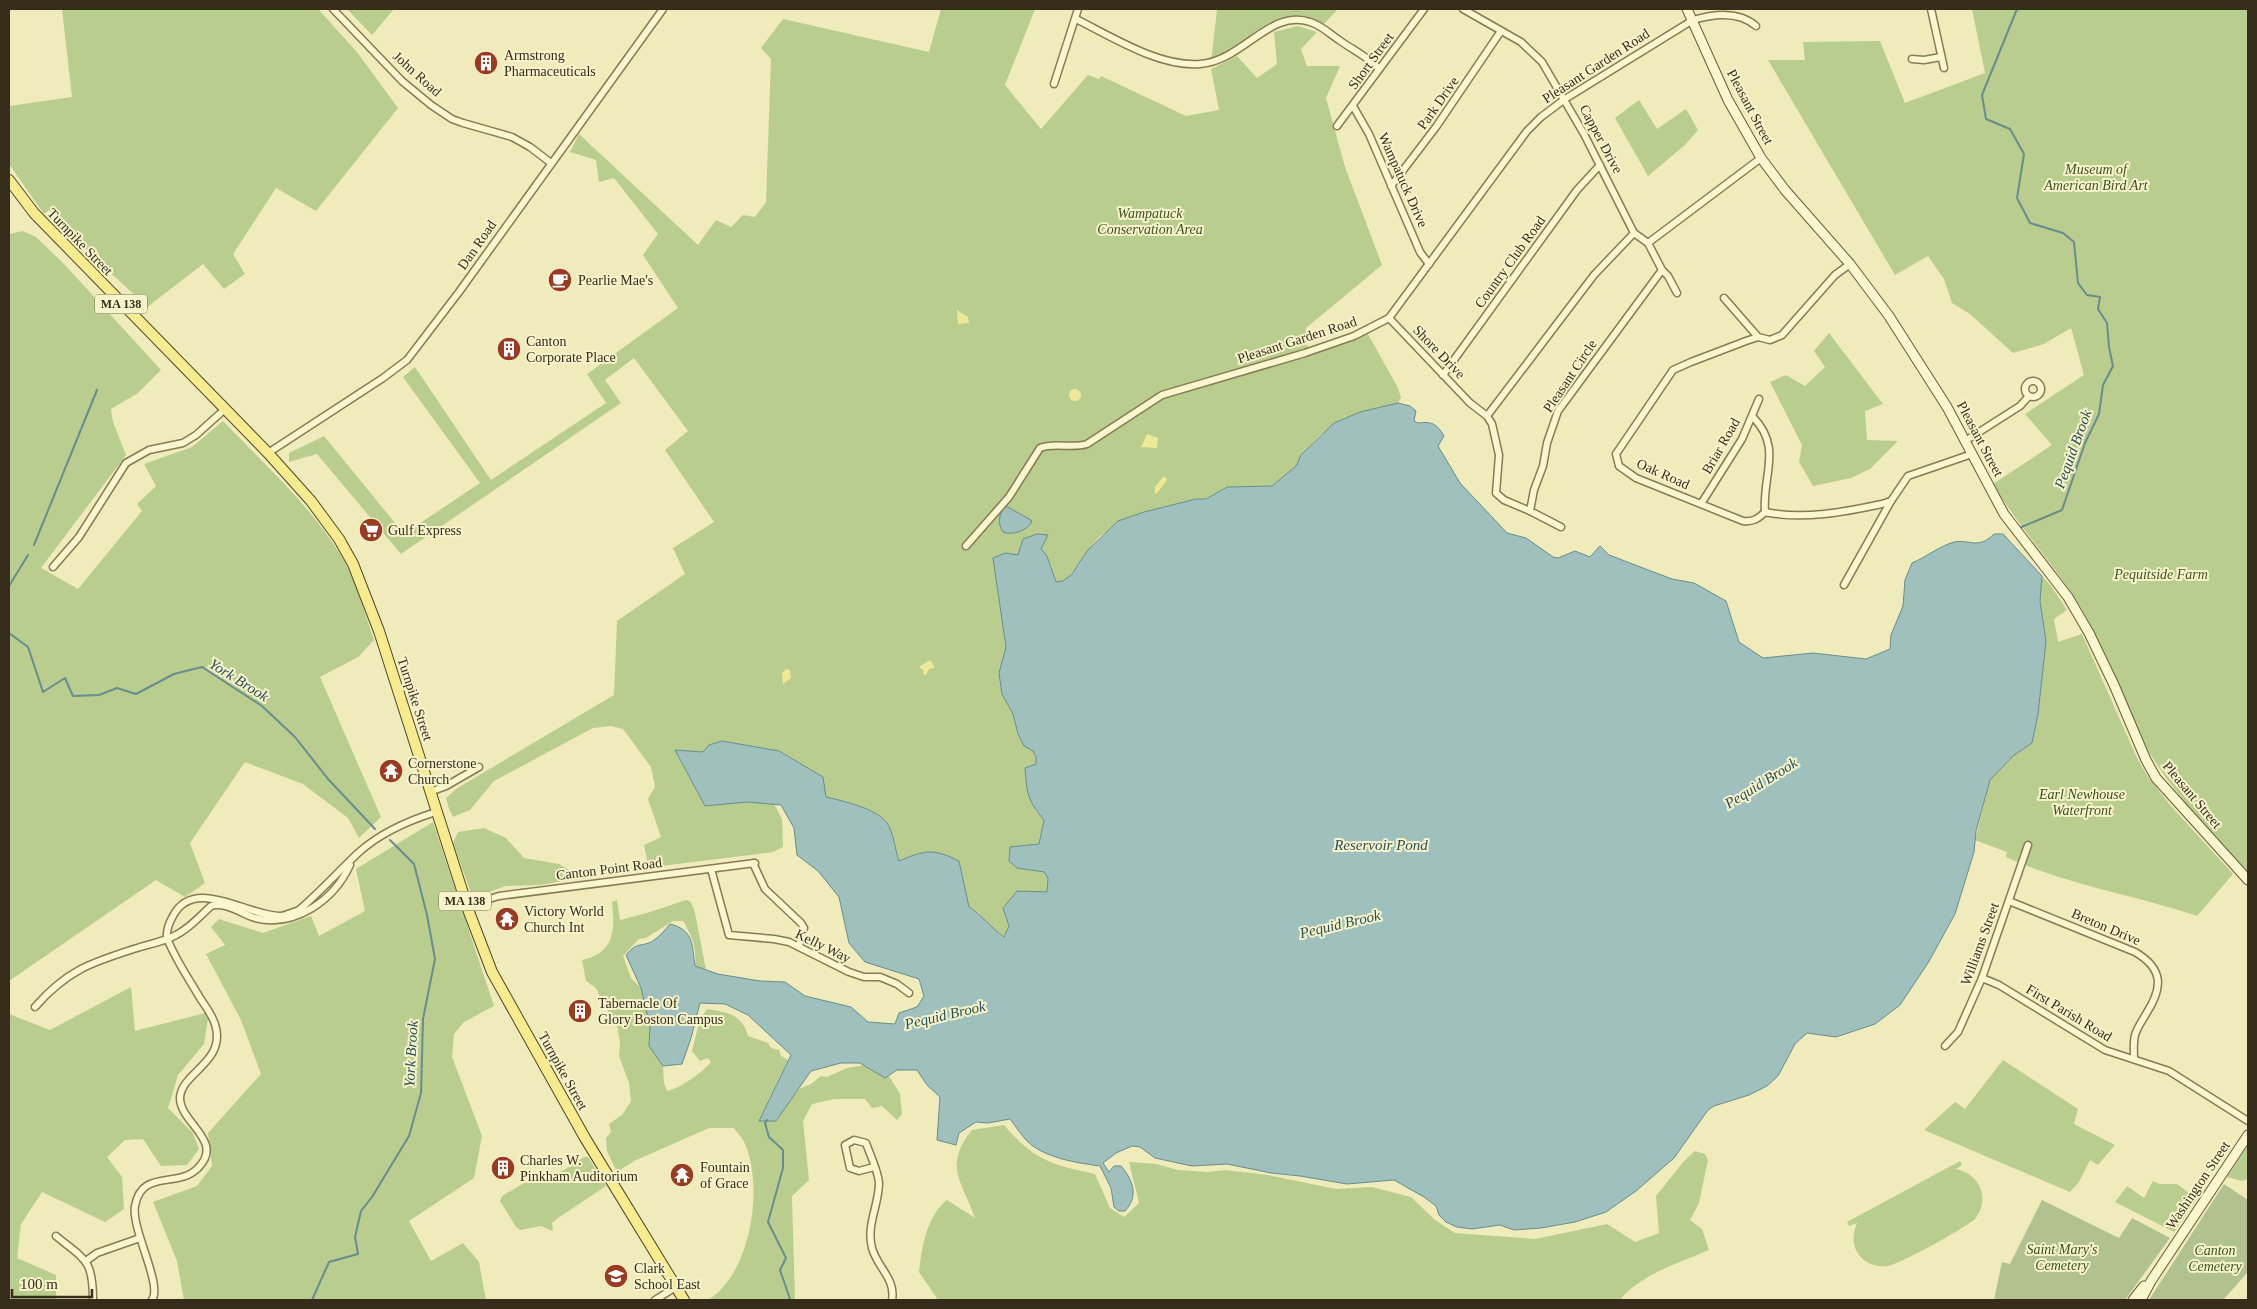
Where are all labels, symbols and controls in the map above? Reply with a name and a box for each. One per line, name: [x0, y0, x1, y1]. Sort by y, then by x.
street label: Pleasant Garden Road: [1540, 26, 1652, 106]
street label: Short Street: [1345, 30, 1397, 92]
place label: Armstrong Pharmaceuticals: [504, 48, 596, 79]
street label: John Road: [390, 49, 444, 99]
building icon: Armstrong Pharmaceuticals: [473, 50, 499, 76]
street label: Pleasant Street: [1724, 67, 1776, 147]
street label: Park Drive: [1414, 74, 1462, 132]
street label: Capper Drive: [1577, 102, 1625, 176]
street label: Wampatuck Drive: [1375, 130, 1431, 230]
park label: Museum of American Bird Art: [2043, 162, 2149, 193]
street label: Turnpike Street: [44, 206, 116, 279]
park label: Wampatuck Conservation Area: [1097, 206, 1203, 237]
street label: Country Club Road: [1472, 213, 1548, 311]
street label: Dan Road: [455, 218, 499, 272]
cafe icon: Pearlie Mae's: [547, 267, 573, 293]
place label: Pearlie Mae's: [578, 273, 653, 288]
road number: MA 138: [95, 294, 147, 314]
street label: Pleasant Garden Road: [1236, 314, 1358, 366]
street label: Shore Drive: [1410, 322, 1468, 382]
place label: Canton Corporate Place: [526, 334, 616, 365]
building icon: Canton Corporate Place: [496, 336, 522, 362]
street label: Pleasant Circle: [1540, 337, 1600, 415]
street label: Pleasant Street: [1954, 399, 2006, 479]
water label: Pequid Brook: [2051, 407, 2095, 491]
street label: Briar Road: [1699, 415, 1743, 477]
street label: Oak Road: [1634, 456, 1692, 492]
supermarket icon: Gulf Express: [358, 517, 384, 543]
place label: Gulf Express: [388, 523, 462, 538]
park label: Pequitside Farm: [2113, 567, 2208, 582]
street label: Turnpike Street: [394, 655, 436, 743]
water label: York Brook: [206, 656, 272, 705]
water label: Pequid Brook: [1721, 754, 1800, 812]
place label: Cornerstone Church: [408, 756, 476, 787]
temple icon: Cornerstone Church: [378, 758, 404, 784]
street label: Pleasant Street: [2160, 758, 2224, 832]
park label: Earl Newhouse Waterfront: [2038, 787, 2125, 818]
water label: Reservoir Pond: [1333, 837, 1428, 853]
street label: Canton Point Road: [555, 855, 663, 883]
road number: MA 138: [439, 891, 491, 910]
street label: Williams Street: [1958, 900, 2002, 987]
place label: Victory World Church Int: [524, 904, 604, 935]
temple icon: Victory World Church Int: [494, 906, 520, 932]
street label: Breton Drive: [2069, 906, 2143, 948]
water label: Pequid Brook: [1297, 907, 1382, 941]
street label: Kelly Way: [793, 926, 853, 966]
street label: First Parish Road: [2023, 982, 2115, 1044]
place label: Tabernacle Of Glory Boston Campus: [598, 996, 723, 1027]
building icon: Tabernacle Of Glory Boston Campus: [567, 998, 593, 1024]
water label: Pequid Brook: [902, 998, 987, 1032]
water label: York Brook: [401, 1020, 421, 1088]
street label: Turnpike Street: [535, 1029, 591, 1113]
street label: Washington Street: [2163, 1138, 2233, 1232]
place label: Charles W. Pinkham Auditorium: [520, 1153, 638, 1184]
building icon: Charles W. Pinkham Auditorium: [490, 1155, 516, 1181]
place label: Fountain of Grace: [700, 1160, 750, 1191]
temple icon: Fountain of Grace: [669, 1162, 695, 1188]
park label: Saint Mary's Cemetery: [2026, 1242, 2098, 1273]
park label: Canton Cemetery: [2188, 1243, 2243, 1274]
place label: Clark School East: [634, 1261, 701, 1292]
school or university icon: Clark School East: [603, 1263, 629, 1289]
scale bar: [12, 1266, 92, 1298]
text: 100 m: [20, 1276, 58, 1292]

